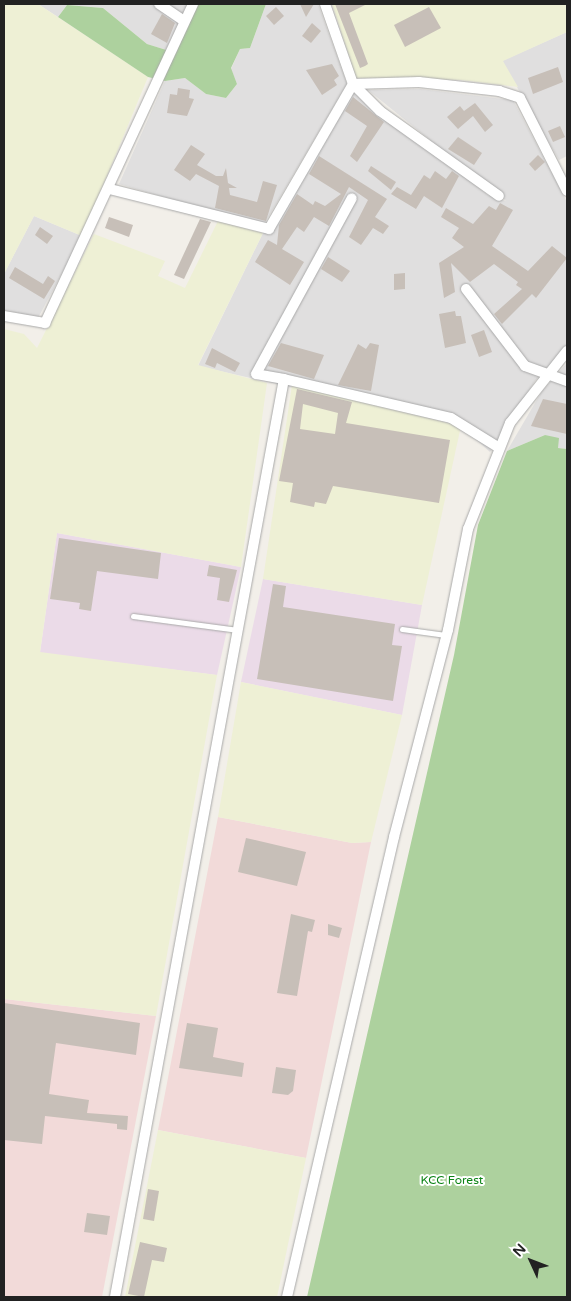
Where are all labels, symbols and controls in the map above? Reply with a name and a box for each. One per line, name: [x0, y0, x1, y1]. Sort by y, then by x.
park label: KCC Forest: [421, 1174, 483, 1188]
north arrow: [506, 1236, 556, 1286]
text: N: [510, 1241, 530, 1260]

